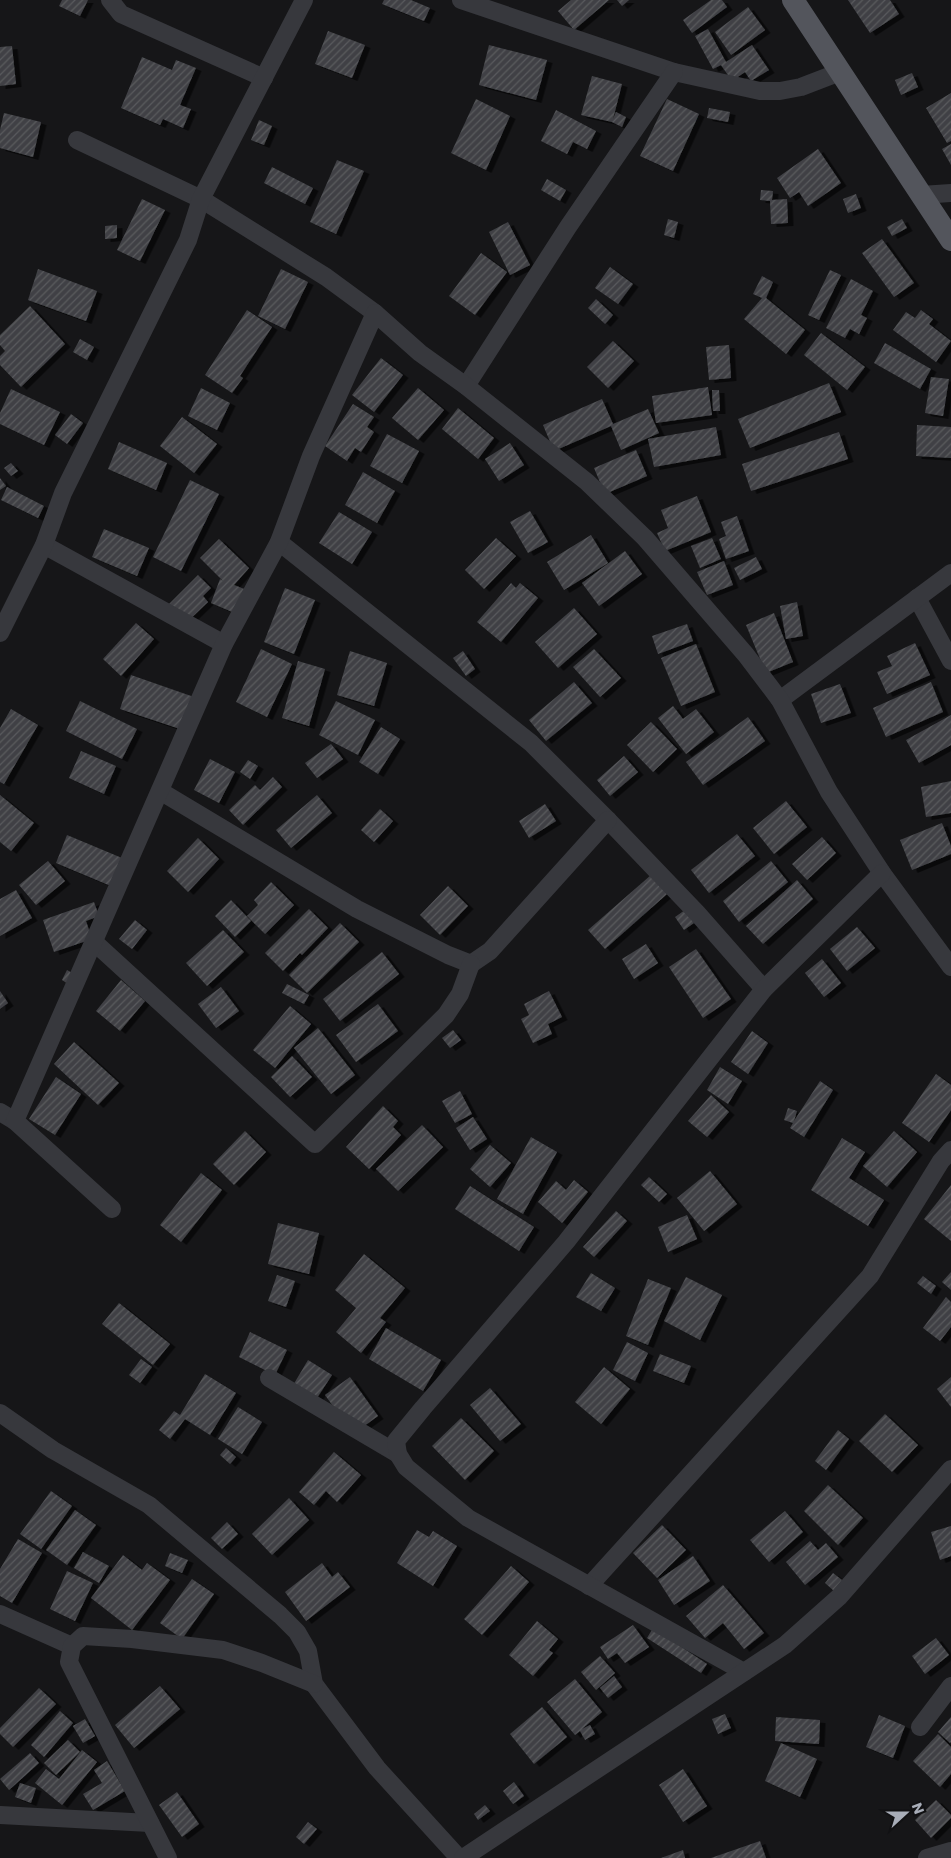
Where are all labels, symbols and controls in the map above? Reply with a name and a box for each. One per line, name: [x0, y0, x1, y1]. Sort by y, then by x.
north arrow: [881, 1788, 931, 1838]
text: N: [907, 1800, 929, 1817]

